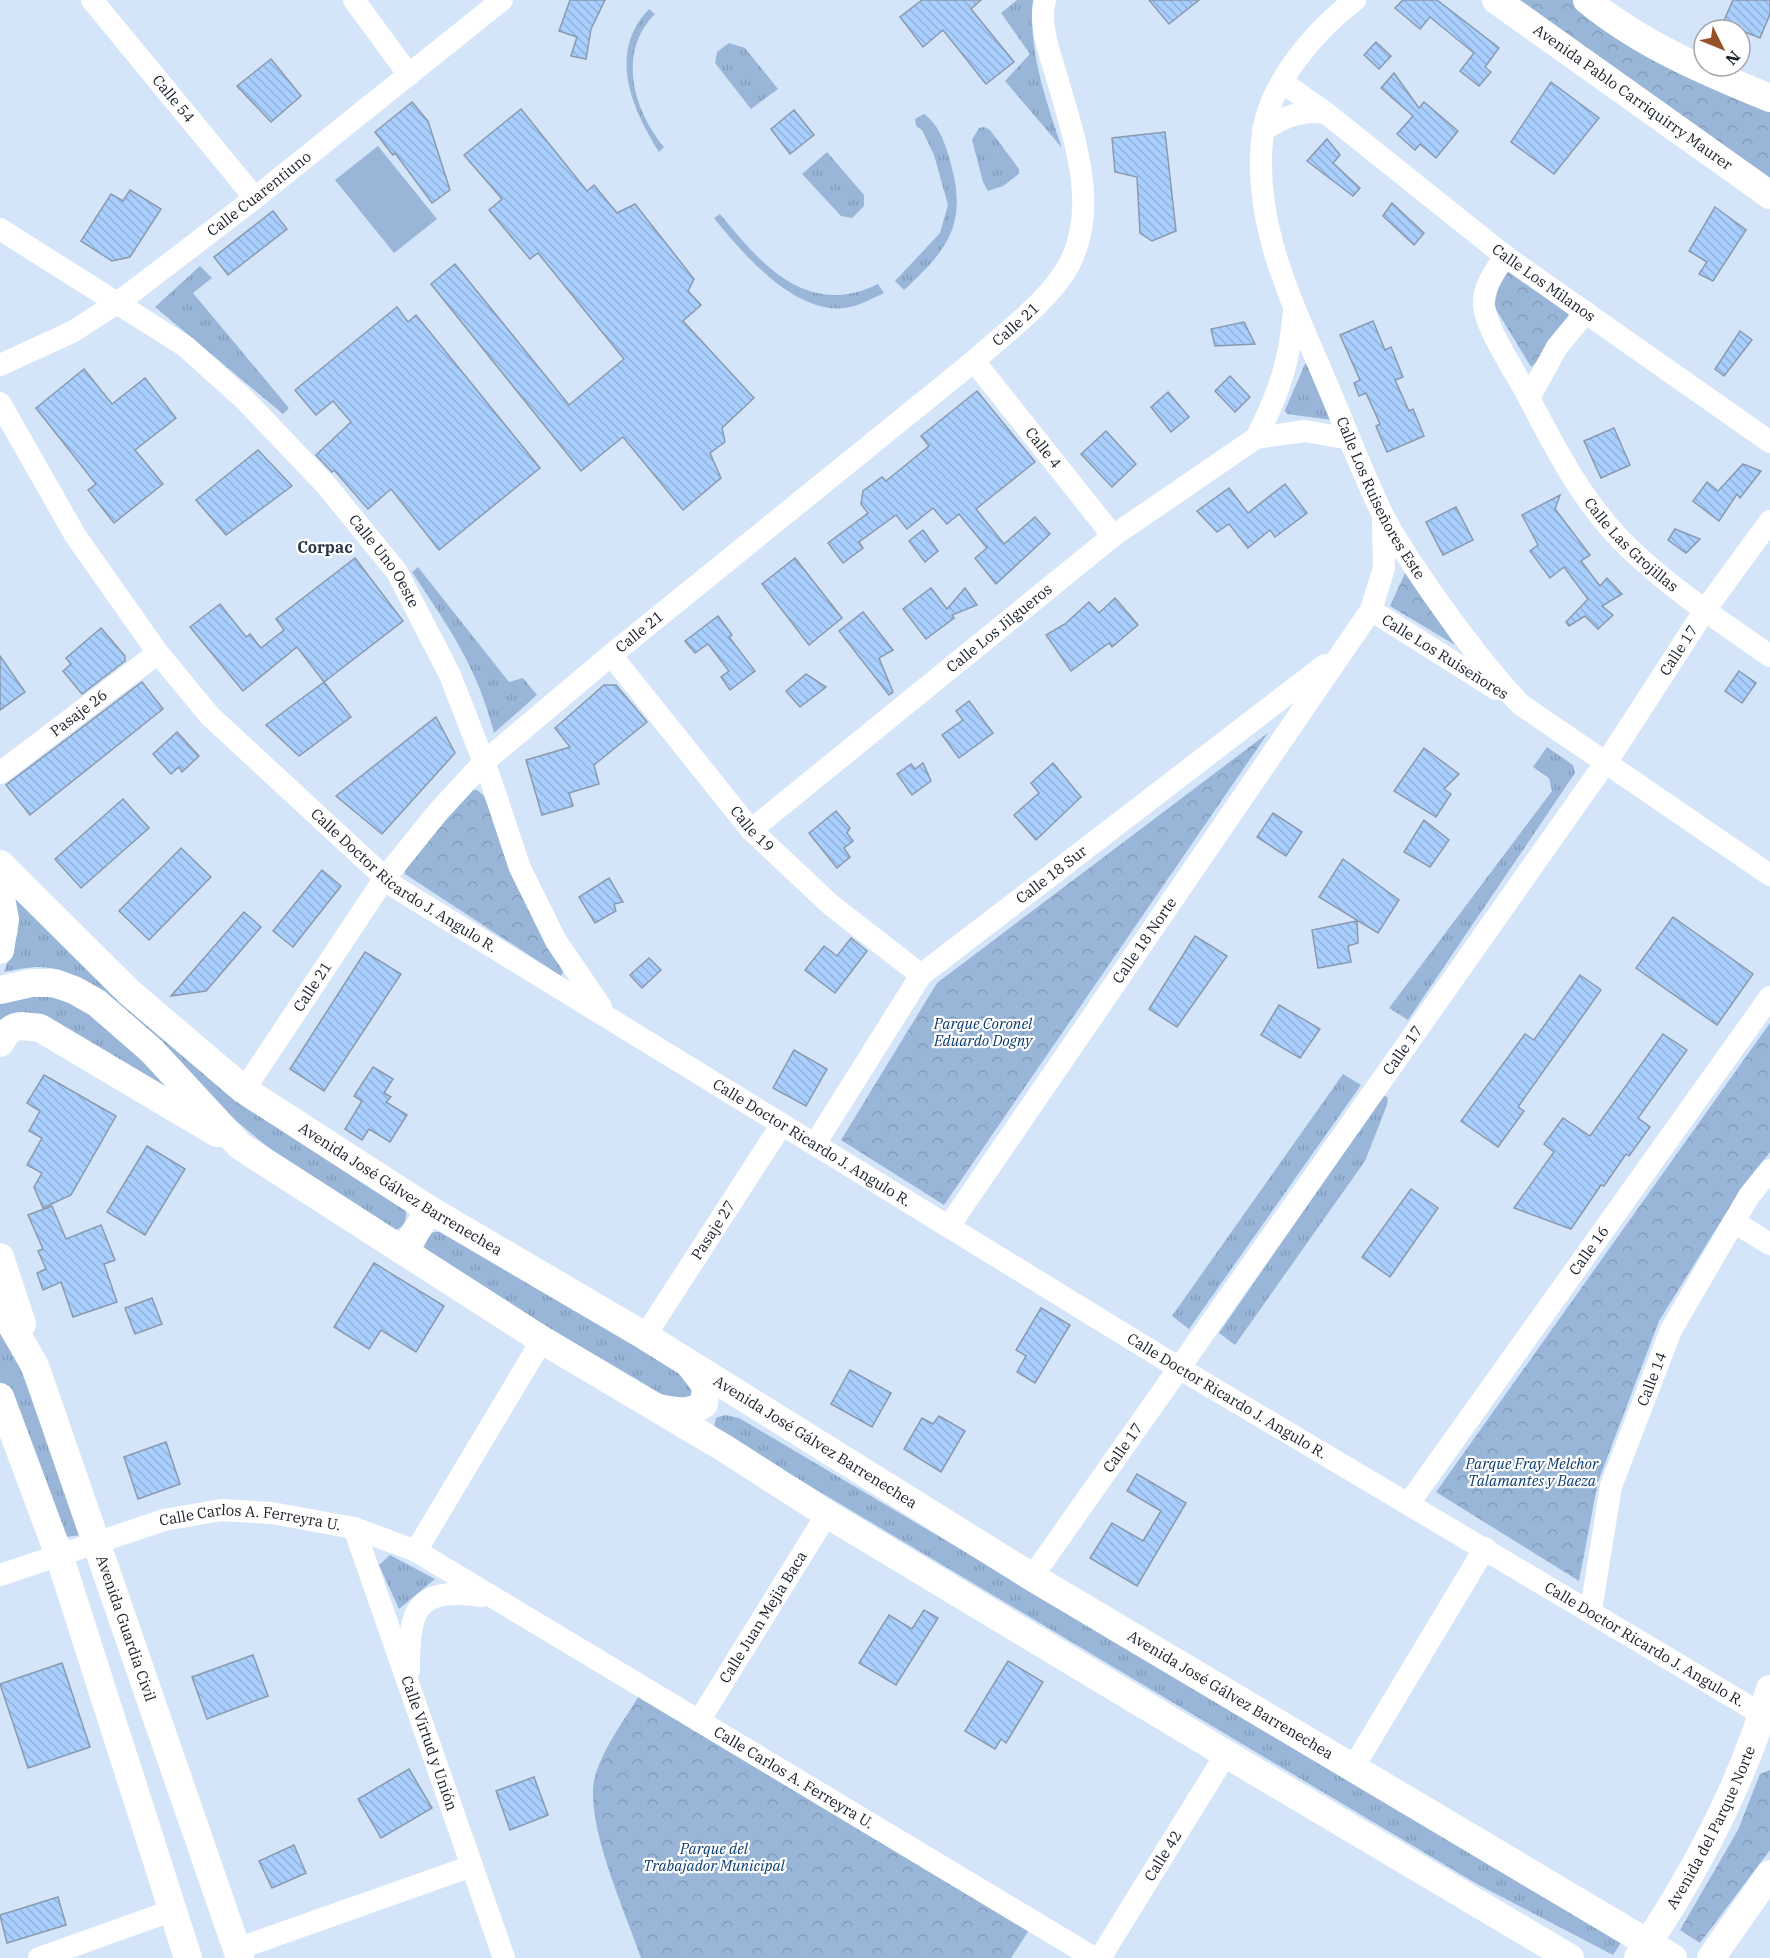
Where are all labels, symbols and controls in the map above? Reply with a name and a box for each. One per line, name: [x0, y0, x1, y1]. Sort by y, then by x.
north arrow: [1692, 18, 1752, 78]
street label: Avenida Pablo Carriquirry Maurer: [1530, 20, 1737, 174]
text: N: [1721, 47, 1745, 70]
street label: Calle 54: [148, 71, 199, 126]
street label: Calle Cuarentiuno: [203, 147, 315, 240]
street label: Calle Los Milanos: [1488, 239, 1599, 326]
street label: Calle 21: [988, 298, 1043, 350]
street label: Calle Los Ruiseñores Este: [1332, 414, 1430, 583]
street label: Calle 4: [1021, 423, 1066, 472]
street label: Calle Las Grojillas: [1580, 494, 1682, 596]
street label: Calle Uno Oeste: [345, 510, 424, 611]
district label: Corpac: [297, 537, 353, 557]
street label: Calle Los Jilgueros: [942, 579, 1056, 676]
street label: Calle 21: [611, 606, 667, 657]
street label: Calle Los Ruiseñores: [1378, 610, 1512, 703]
street label: Calle 17: [1655, 621, 1702, 679]
street label: Pasaje 26: [46, 685, 111, 741]
street label: Calle 19: [726, 802, 778, 856]
street label: Calle Doctor Ricardo J. Angulo R.: [307, 804, 501, 956]
street label: Calle 18 Sur: [1012, 841, 1091, 908]
street label: Calle 18 Norte: [1108, 894, 1180, 987]
street label: Calle 21: [289, 958, 336, 1015]
park label: Parque Coronel Eduardo Dogny: [933, 1014, 1033, 1050]
street label: Calle 17: [1378, 1022, 1426, 1079]
street label: Calle Doctor Ricardo J. Angulo R.: [710, 1074, 915, 1211]
street label: Avenida José Gálvez Barrenechea: [295, 1118, 506, 1259]
street label: Pasaje 27: [687, 1197, 739, 1263]
street label: Calle 16: [1565, 1222, 1613, 1279]
street label: Calle Doctor Ricardo J. Angulo R.: [1124, 1328, 1331, 1463]
street label: Calle 14: [1633, 1349, 1671, 1409]
street label: Avenida José Gálvez Barrenechea: [710, 1371, 921, 1512]
street label: Calle 17: [1099, 1419, 1147, 1476]
park label: Parque Fray Melchor Talamantes y Baeza: [1464, 1454, 1599, 1490]
street label: Calle Carlos A. Ferreyra U.: [158, 1500, 342, 1534]
street label: Calle Juan Mejia Baca: [715, 1547, 811, 1687]
street label: Avenida Guardia Civil: [92, 1553, 160, 1704]
street label: Calle Doctor Ricardo J. Angulo R.: [1541, 1577, 1748, 1711]
street label: Avenida José Gálvez Barrenechea: [1124, 1626, 1337, 1763]
street label: Calle Virtud y Unión: [397, 1673, 462, 1814]
street label: Calle Carlos A. Ferreyra U.: [710, 1722, 878, 1833]
street label: Avenida del Parque Norte: [1662, 1743, 1759, 1912]
street label: Calle 42: [1140, 1827, 1186, 1885]
park label: Parque del Trabajador Municipal: [643, 1839, 786, 1875]

